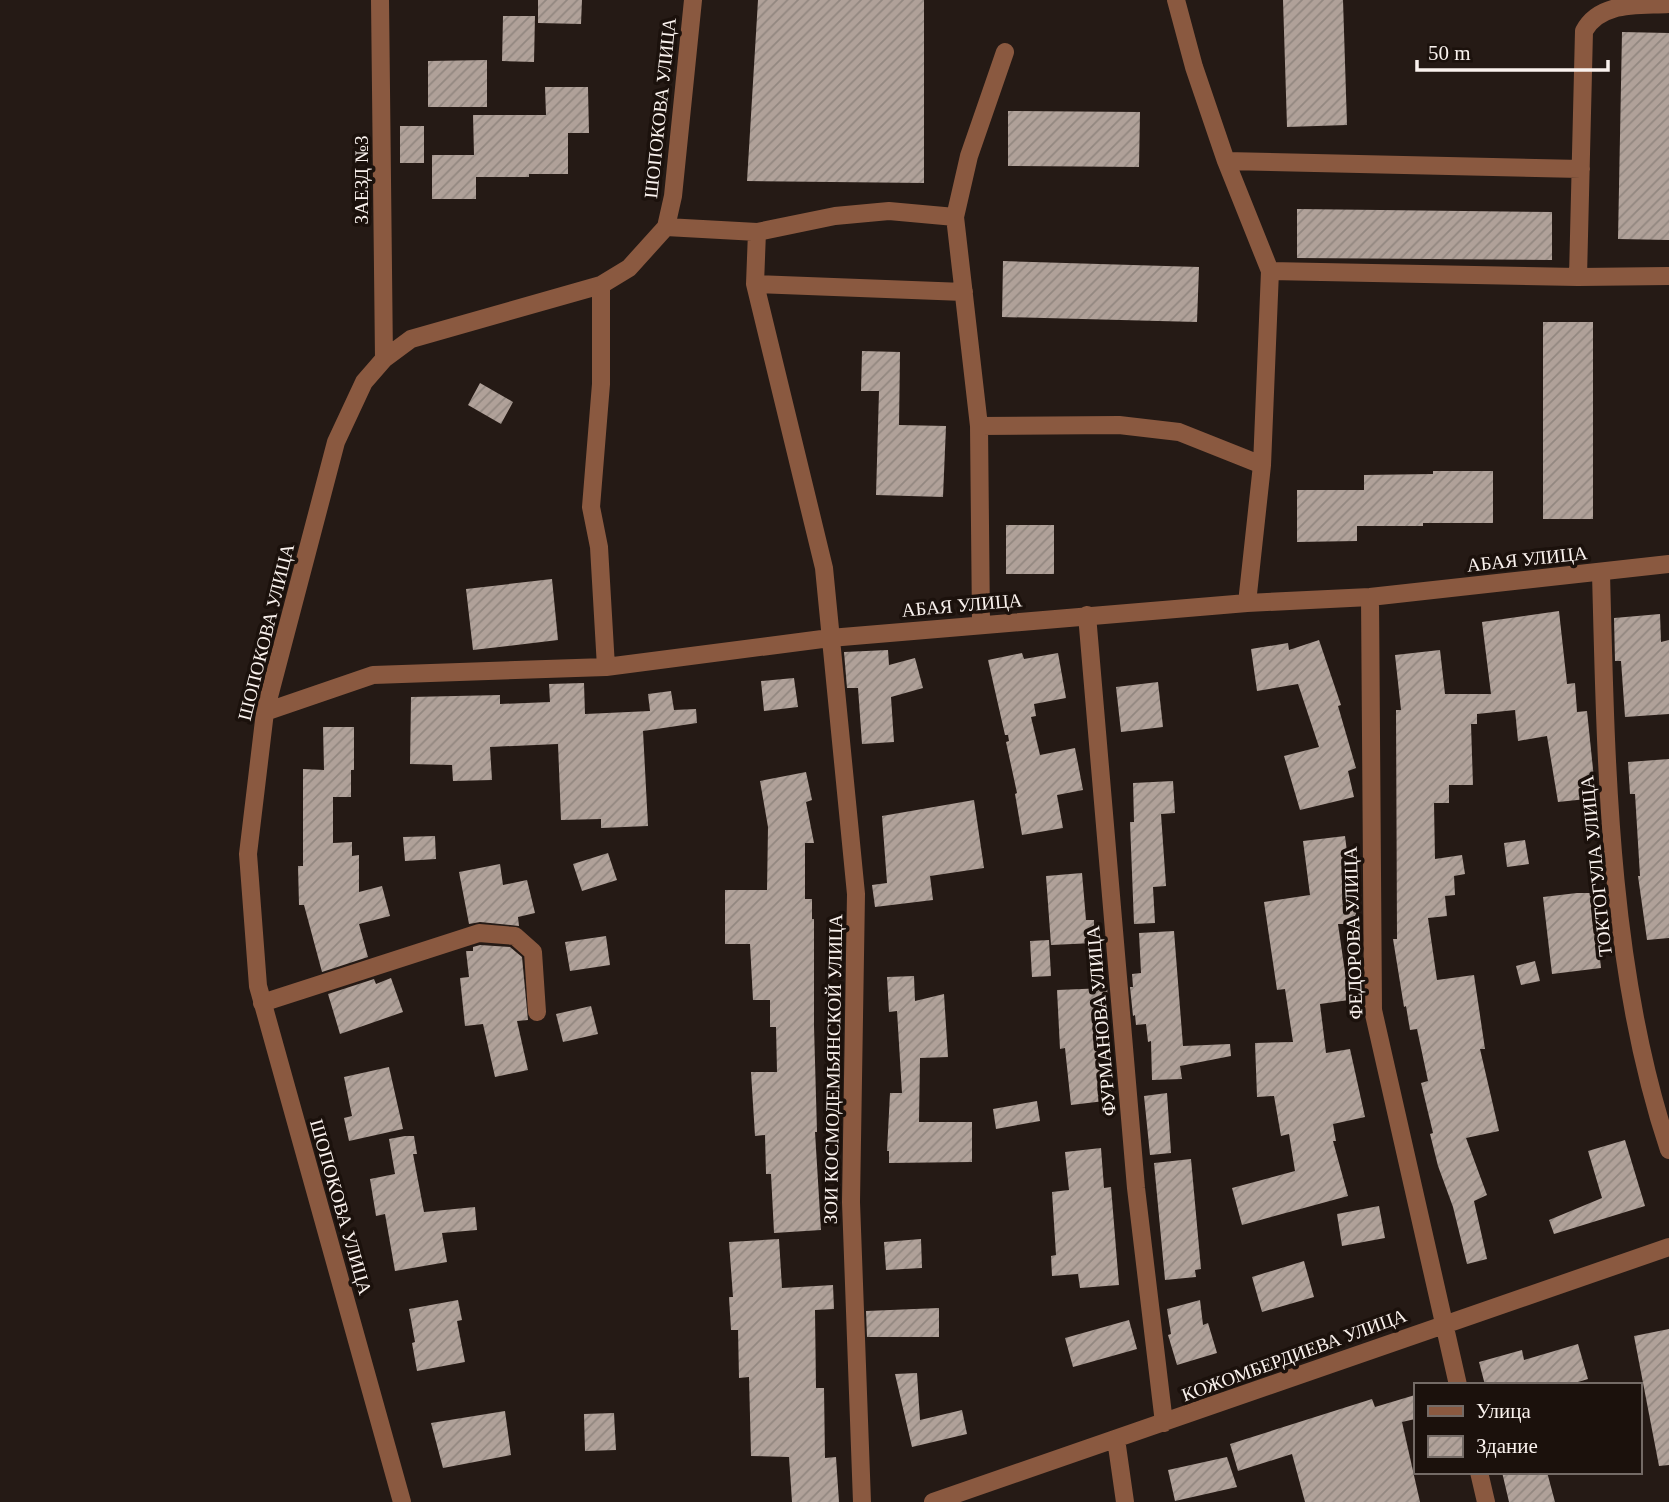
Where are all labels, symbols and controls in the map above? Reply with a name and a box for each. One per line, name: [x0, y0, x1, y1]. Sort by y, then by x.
street label: ШОПОКОВА УЛИЦА: [640, 16, 680, 199]
scale bar: [1417, 28, 1608, 72]
text: 50 m: [1428, 41, 1471, 65]
street label: ЗАЕЗД №3: [351, 136, 372, 224]
street label: ШОПОКОВА УЛИЦА: [234, 541, 298, 723]
street label: АБАЯ УЛИЦА: [1466, 542, 1588, 576]
street label: АБАЯ УЛИЦА: [901, 589, 1023, 621]
street label: ТОКТОГУЛА УЛИЦА: [1576, 774, 1616, 958]
street label: ФЕДОРОВА УЛИЦА: [1339, 846, 1367, 1020]
street label: ЗОИ КОСМОДЕМЬЯНСКОЙ УЛИЦА: [820, 913, 846, 1224]
street label: ФУРМАНОВА УЛИЦА: [1082, 925, 1120, 1117]
street label: ШОПОКОВА УЛИЦА: [306, 1117, 376, 1297]
street label: КОЖОМБЕРДИЕВА УЛИЦА: [1179, 1304, 1410, 1406]
legend: [1414, 1383, 1641, 1474]
text: Улица: [1476, 1399, 1531, 1423]
text: Здание: [1476, 1434, 1538, 1458]

